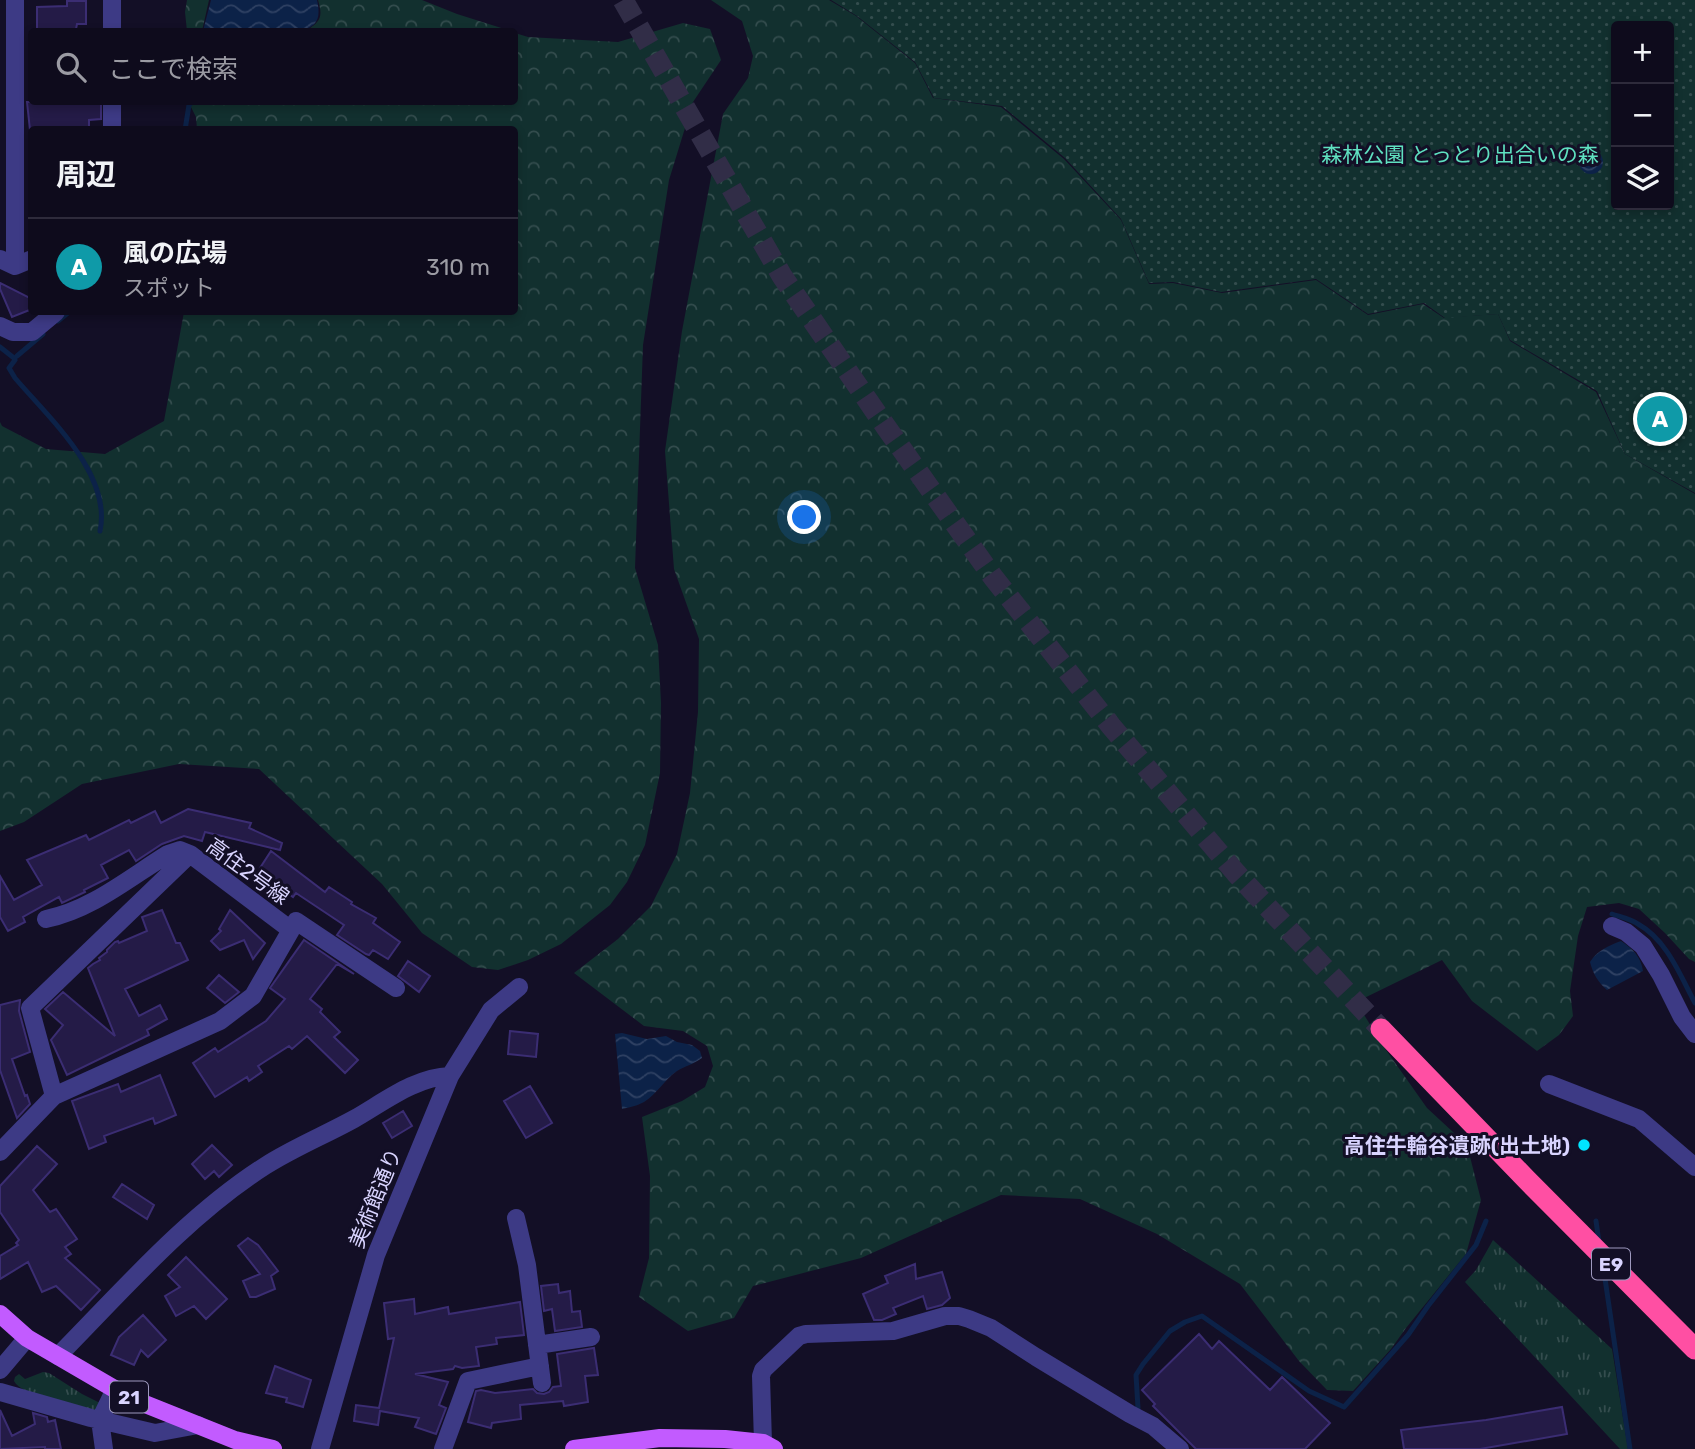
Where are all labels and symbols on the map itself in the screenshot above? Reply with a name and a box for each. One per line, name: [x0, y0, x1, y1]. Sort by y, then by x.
park label: 森林公園 とっとり出合いの森: [1321, 142, 1599, 167]
pin: A: [1637, 393, 1683, 445]
your location: [787, 500, 821, 534]
street label: 高住2号線: [202, 833, 294, 909]
place label: 高住牛輪谷遺跡(出土地): [1344, 1133, 1570, 1158]
marker: 高住牛輪谷遺跡(出土地): [1576, 1137, 1592, 1153]
street label: 美術館通り: [344, 1145, 406, 1251]
road number: E9: [1592, 1248, 1630, 1280]
road number: 21: [110, 1382, 148, 1413]

